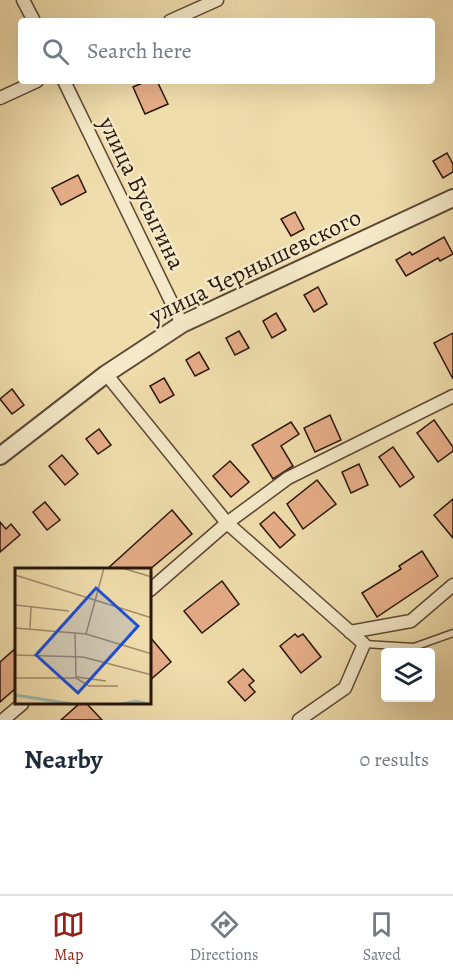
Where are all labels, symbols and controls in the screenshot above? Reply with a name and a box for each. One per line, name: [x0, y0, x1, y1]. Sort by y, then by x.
search box: [18, 18, 435, 84]
icon: search: [39, 35, 72, 68]
text: Search here: [87, 36, 192, 66]
street label: улица Бусыгина: [91, 110, 193, 275]
street label: улица Чернышевского: [143, 201, 366, 332]
inset map: [15, 568, 152, 705]
map controls: [381, 648, 435, 702]
button: layers: [381, 648, 435, 702]
text: Nearby: [24, 742, 103, 777]
text: 0 results: [360, 746, 429, 773]
tab: Map: [52, 908, 85, 966]
tab: Directions: [190, 908, 258, 966]
tab: Saved: [363, 908, 401, 966]

